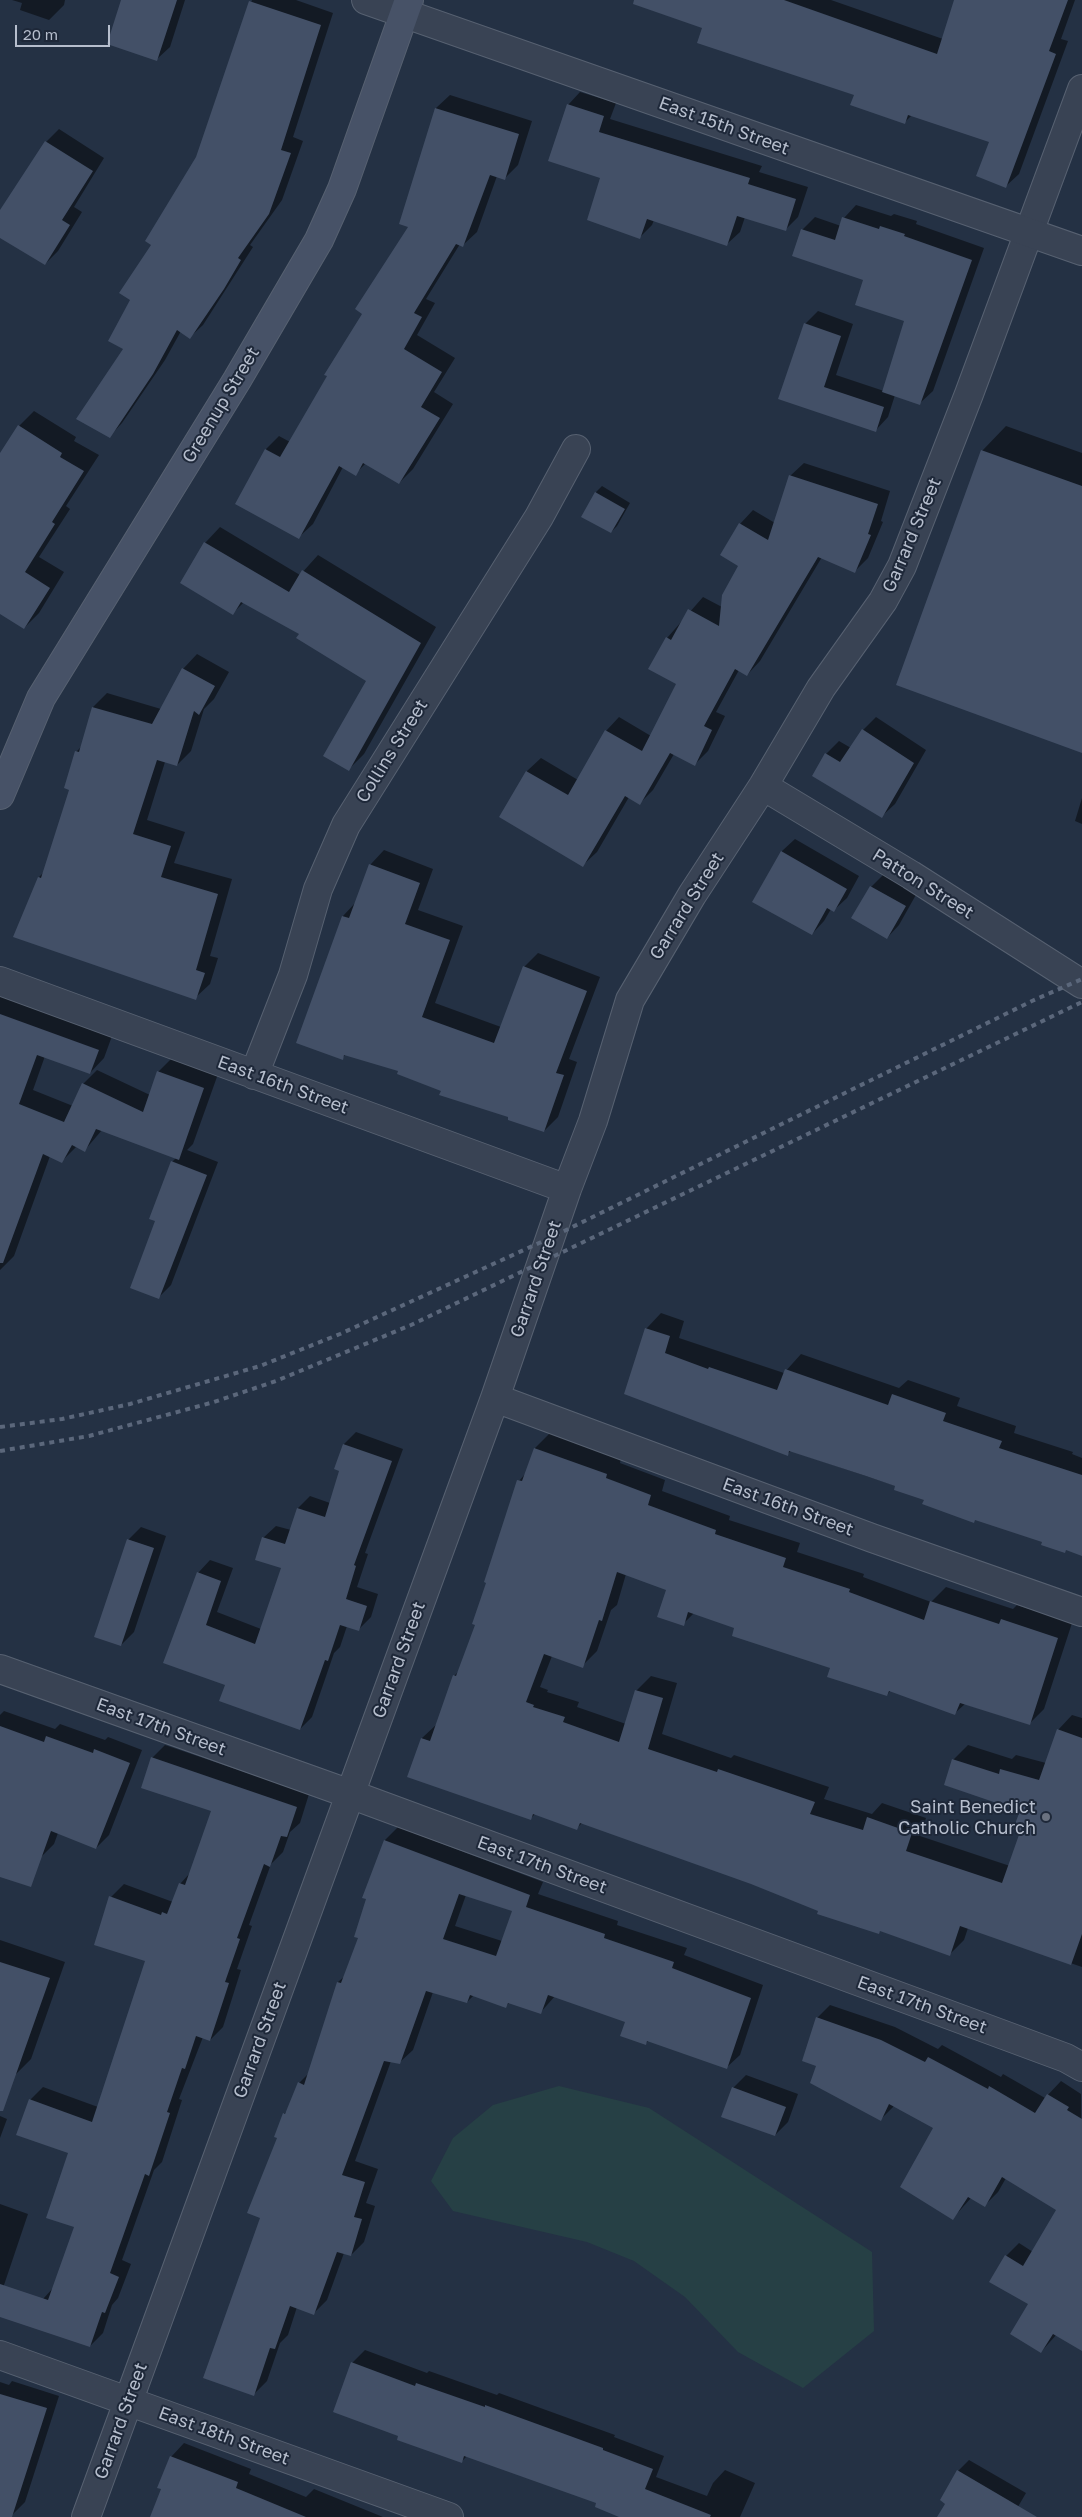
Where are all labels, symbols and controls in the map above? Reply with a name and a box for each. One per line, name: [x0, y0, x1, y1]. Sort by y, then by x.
scale bar: [18, 15, 112, 47]
text: 20 m: [23, 25, 58, 43]
street label: East 15th Street: [656, 92, 792, 160]
street label: Greenup Street: [178, 343, 264, 467]
street label: Garrard Street: [878, 474, 946, 596]
street label: Collins Street: [352, 695, 432, 807]
street label: Patton Street: [868, 844, 978, 924]
street label: Garrard Street: [645, 848, 729, 964]
street label: East 16th Street: [215, 1051, 351, 1119]
street label: Garrard Street: [506, 1218, 566, 1340]
street label: East 16th Street: [720, 1473, 856, 1541]
street label: Garrard Street: [368, 1599, 430, 1721]
street label: East 17th Street: [93, 1694, 229, 1760]
place label: Saint Benedict Catholic Church: [898, 1796, 1036, 1838]
marker: Saint Benedict Catholic Church: [1040, 1811, 1052, 1823]
street label: East 17th Street: [474, 1832, 610, 1898]
street label: East 17th Street: [854, 1972, 990, 2038]
street label: Garrard Street: [229, 1979, 291, 2101]
street label: Garrard Street: [90, 2360, 152, 2482]
street label: East 18th Street: [155, 2402, 293, 2470]

